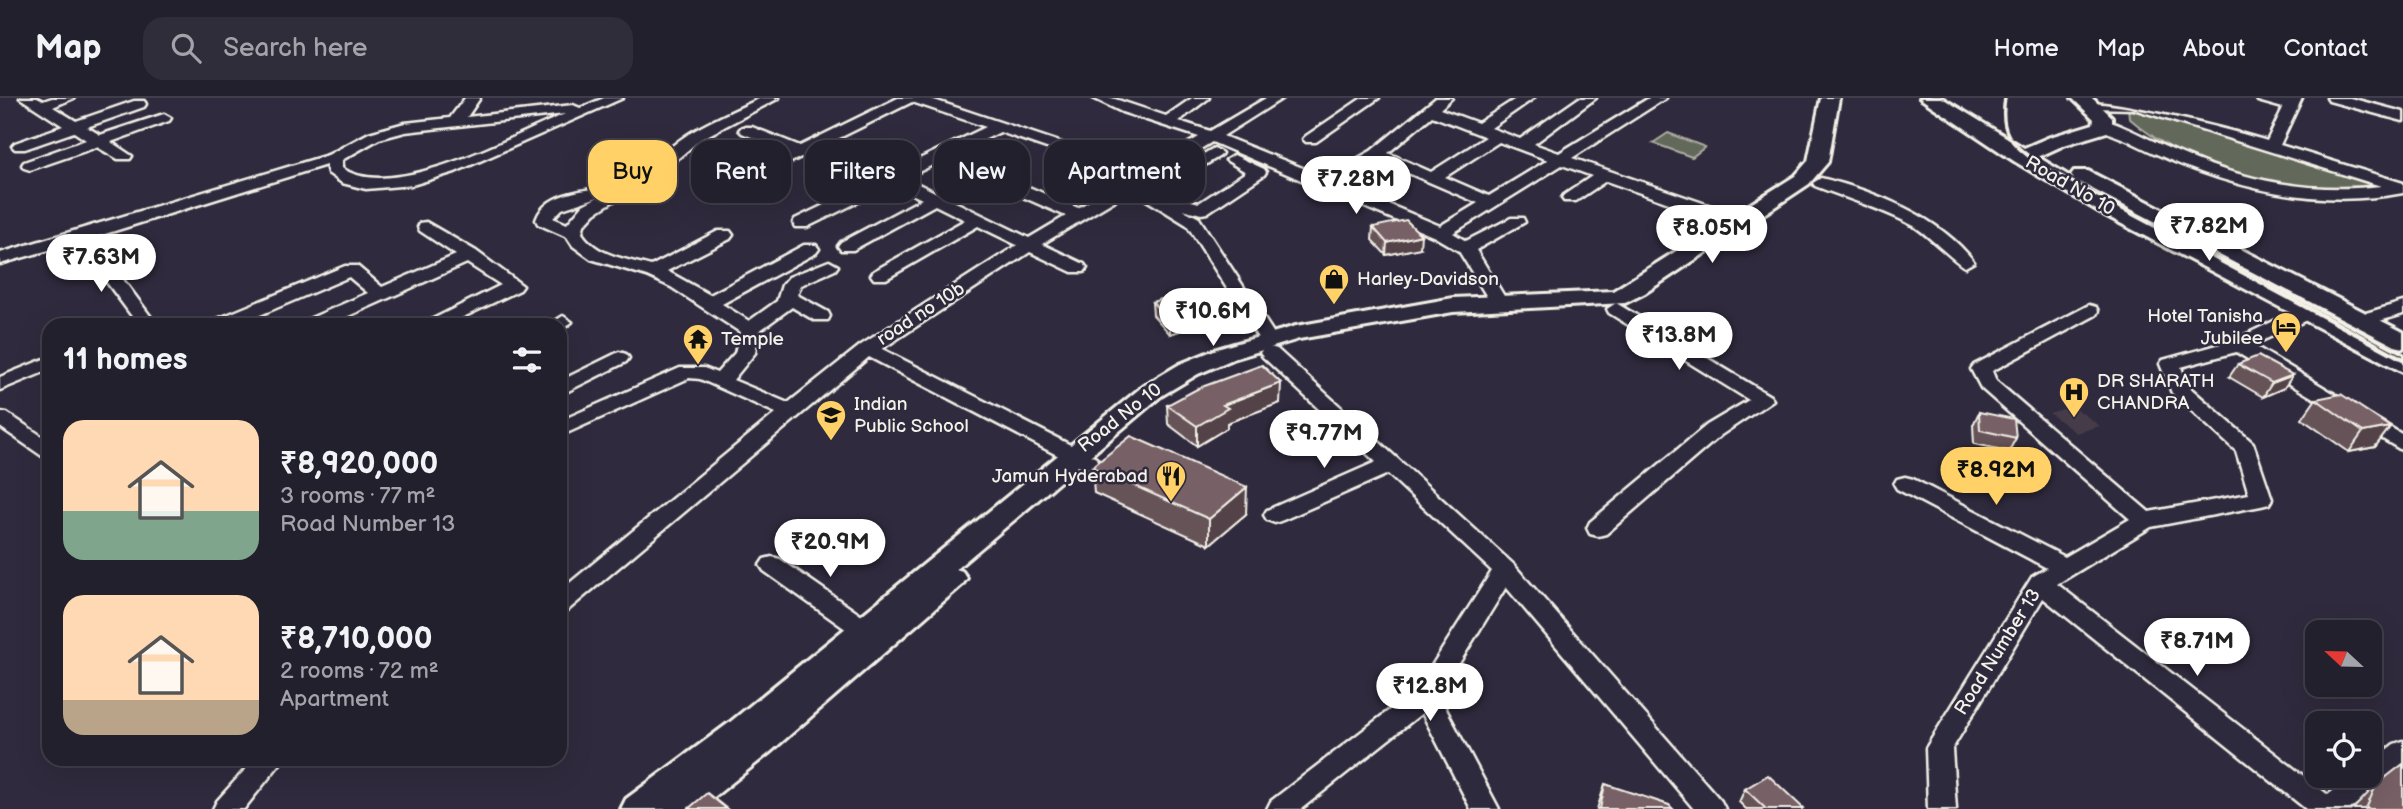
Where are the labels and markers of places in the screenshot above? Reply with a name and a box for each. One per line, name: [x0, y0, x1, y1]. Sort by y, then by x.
pin: ₹7.28M: [1299, 156, 1413, 216]
pin: ₹7.82M: [2152, 204, 2266, 263]
pin: ₹8.05M: [1655, 206, 1769, 265]
pin: ₹7.63M: [44, 234, 158, 294]
shop icon: Harley-Davidson: [1317, 262, 1351, 306]
place label: Harley-Davidson: [1357, 268, 1499, 291]
pin: ₹10.6M: [1156, 288, 1270, 348]
place label: Hotel Tanisha Jubilee: [2147, 305, 2263, 350]
hotel icon: Hotel Tanisha Jubilee: [2269, 310, 2303, 354]
pin: ₹13.8M: [1622, 313, 1736, 372]
temple icon: Temple: [681, 322, 715, 366]
place label: Temple: [721, 328, 784, 351]
place label: DR SHARATH CHANDRA: [2097, 370, 2215, 415]
hospital icon: DR SHARATH CHANDRA: [2057, 375, 2091, 419]
place label: Indian Public School: [854, 393, 969, 438]
school or university icon: Indian Public School: [814, 398, 848, 442]
pin: ₹9.77M: [1267, 410, 1381, 470]
pin: ₹8.92M: [1939, 448, 2053, 507]
restaurant icon: Jamun Hyderabad: [1154, 459, 1188, 503]
place label: Jamun Hyderabad: [992, 465, 1148, 488]
pin: ₹20.9M: [773, 519, 887, 579]
pin: ₹8.71M: [2140, 618, 2254, 678]
pin: ₹12.8M: [1373, 664, 1487, 723]

